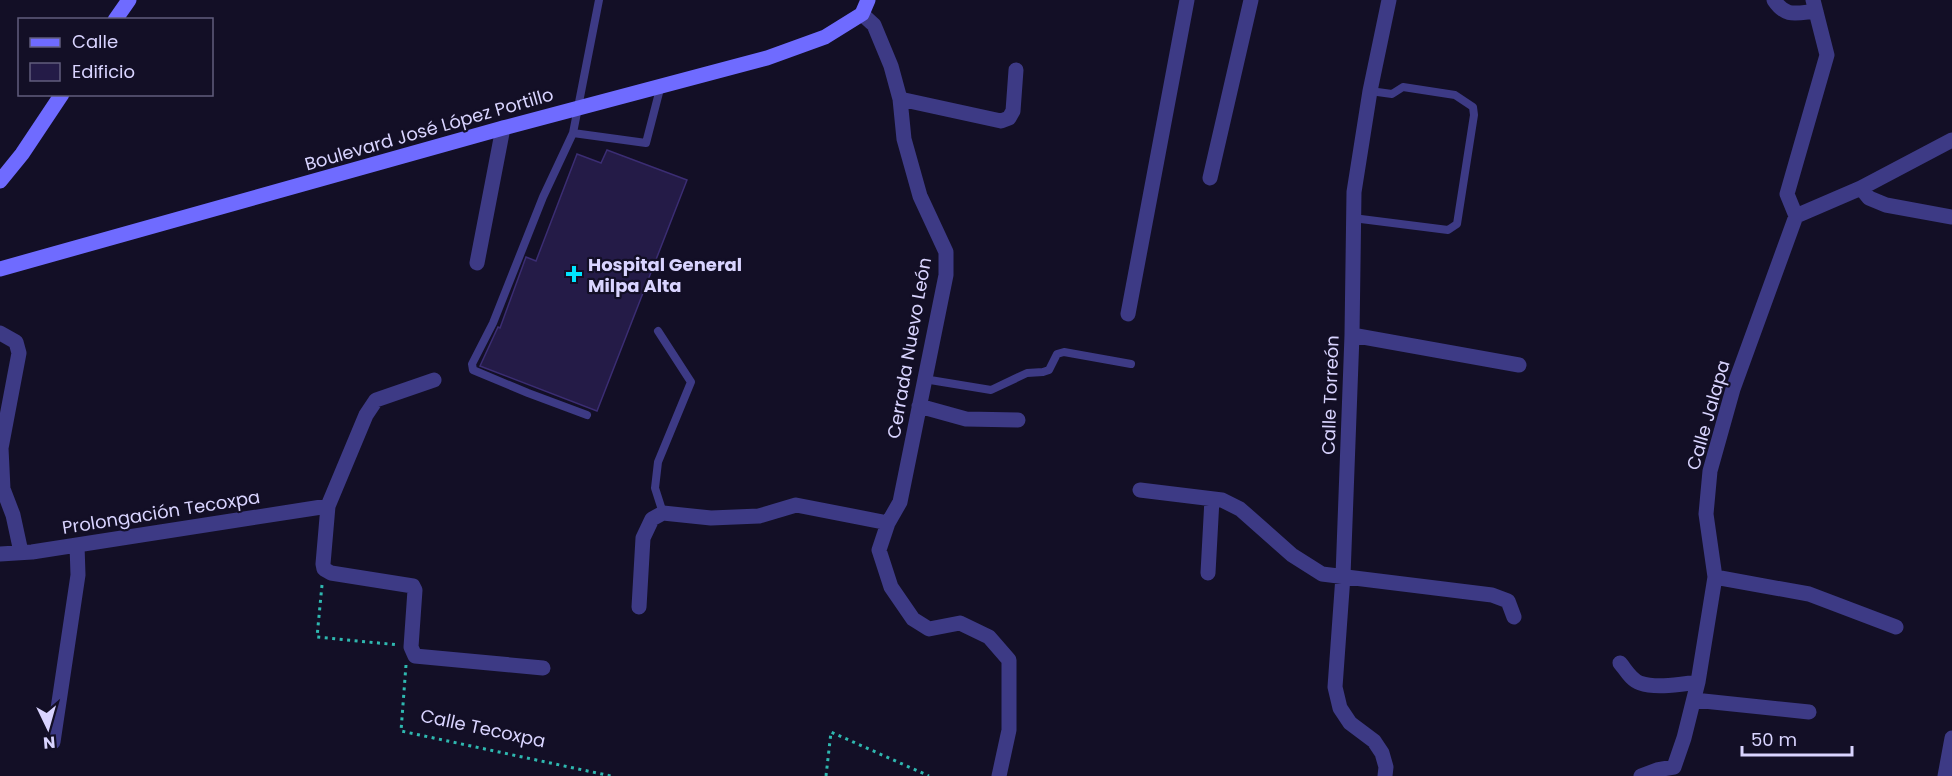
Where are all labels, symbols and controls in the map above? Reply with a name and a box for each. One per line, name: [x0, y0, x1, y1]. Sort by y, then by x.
legend: [18, 18, 213, 96]
text: Calle: [72, 29, 118, 54]
text: Edificio: [72, 59, 135, 84]
street label: Boulevard José López Portillo: [302, 81, 556, 177]
place label: Hospital General Milpa Alta: [588, 252, 742, 298]
street label: Cerrada Nuevo León: [881, 255, 937, 441]
marker: Hospital General Milpa Alta: [565, 265, 583, 283]
street label: Calle Torreón: [1315, 335, 1345, 455]
street label: Calle Jalapa: [1680, 357, 1736, 473]
street label: Prolongación Tecoxpa: [60, 484, 262, 540]
north arrow: [18, 698, 78, 758]
street label: Calle Tecoxpa: [418, 703, 548, 753]
scale bar: [1742, 719, 1852, 757]
text: 50 m: [1751, 727, 1797, 752]
text: N: [42, 730, 56, 754]

